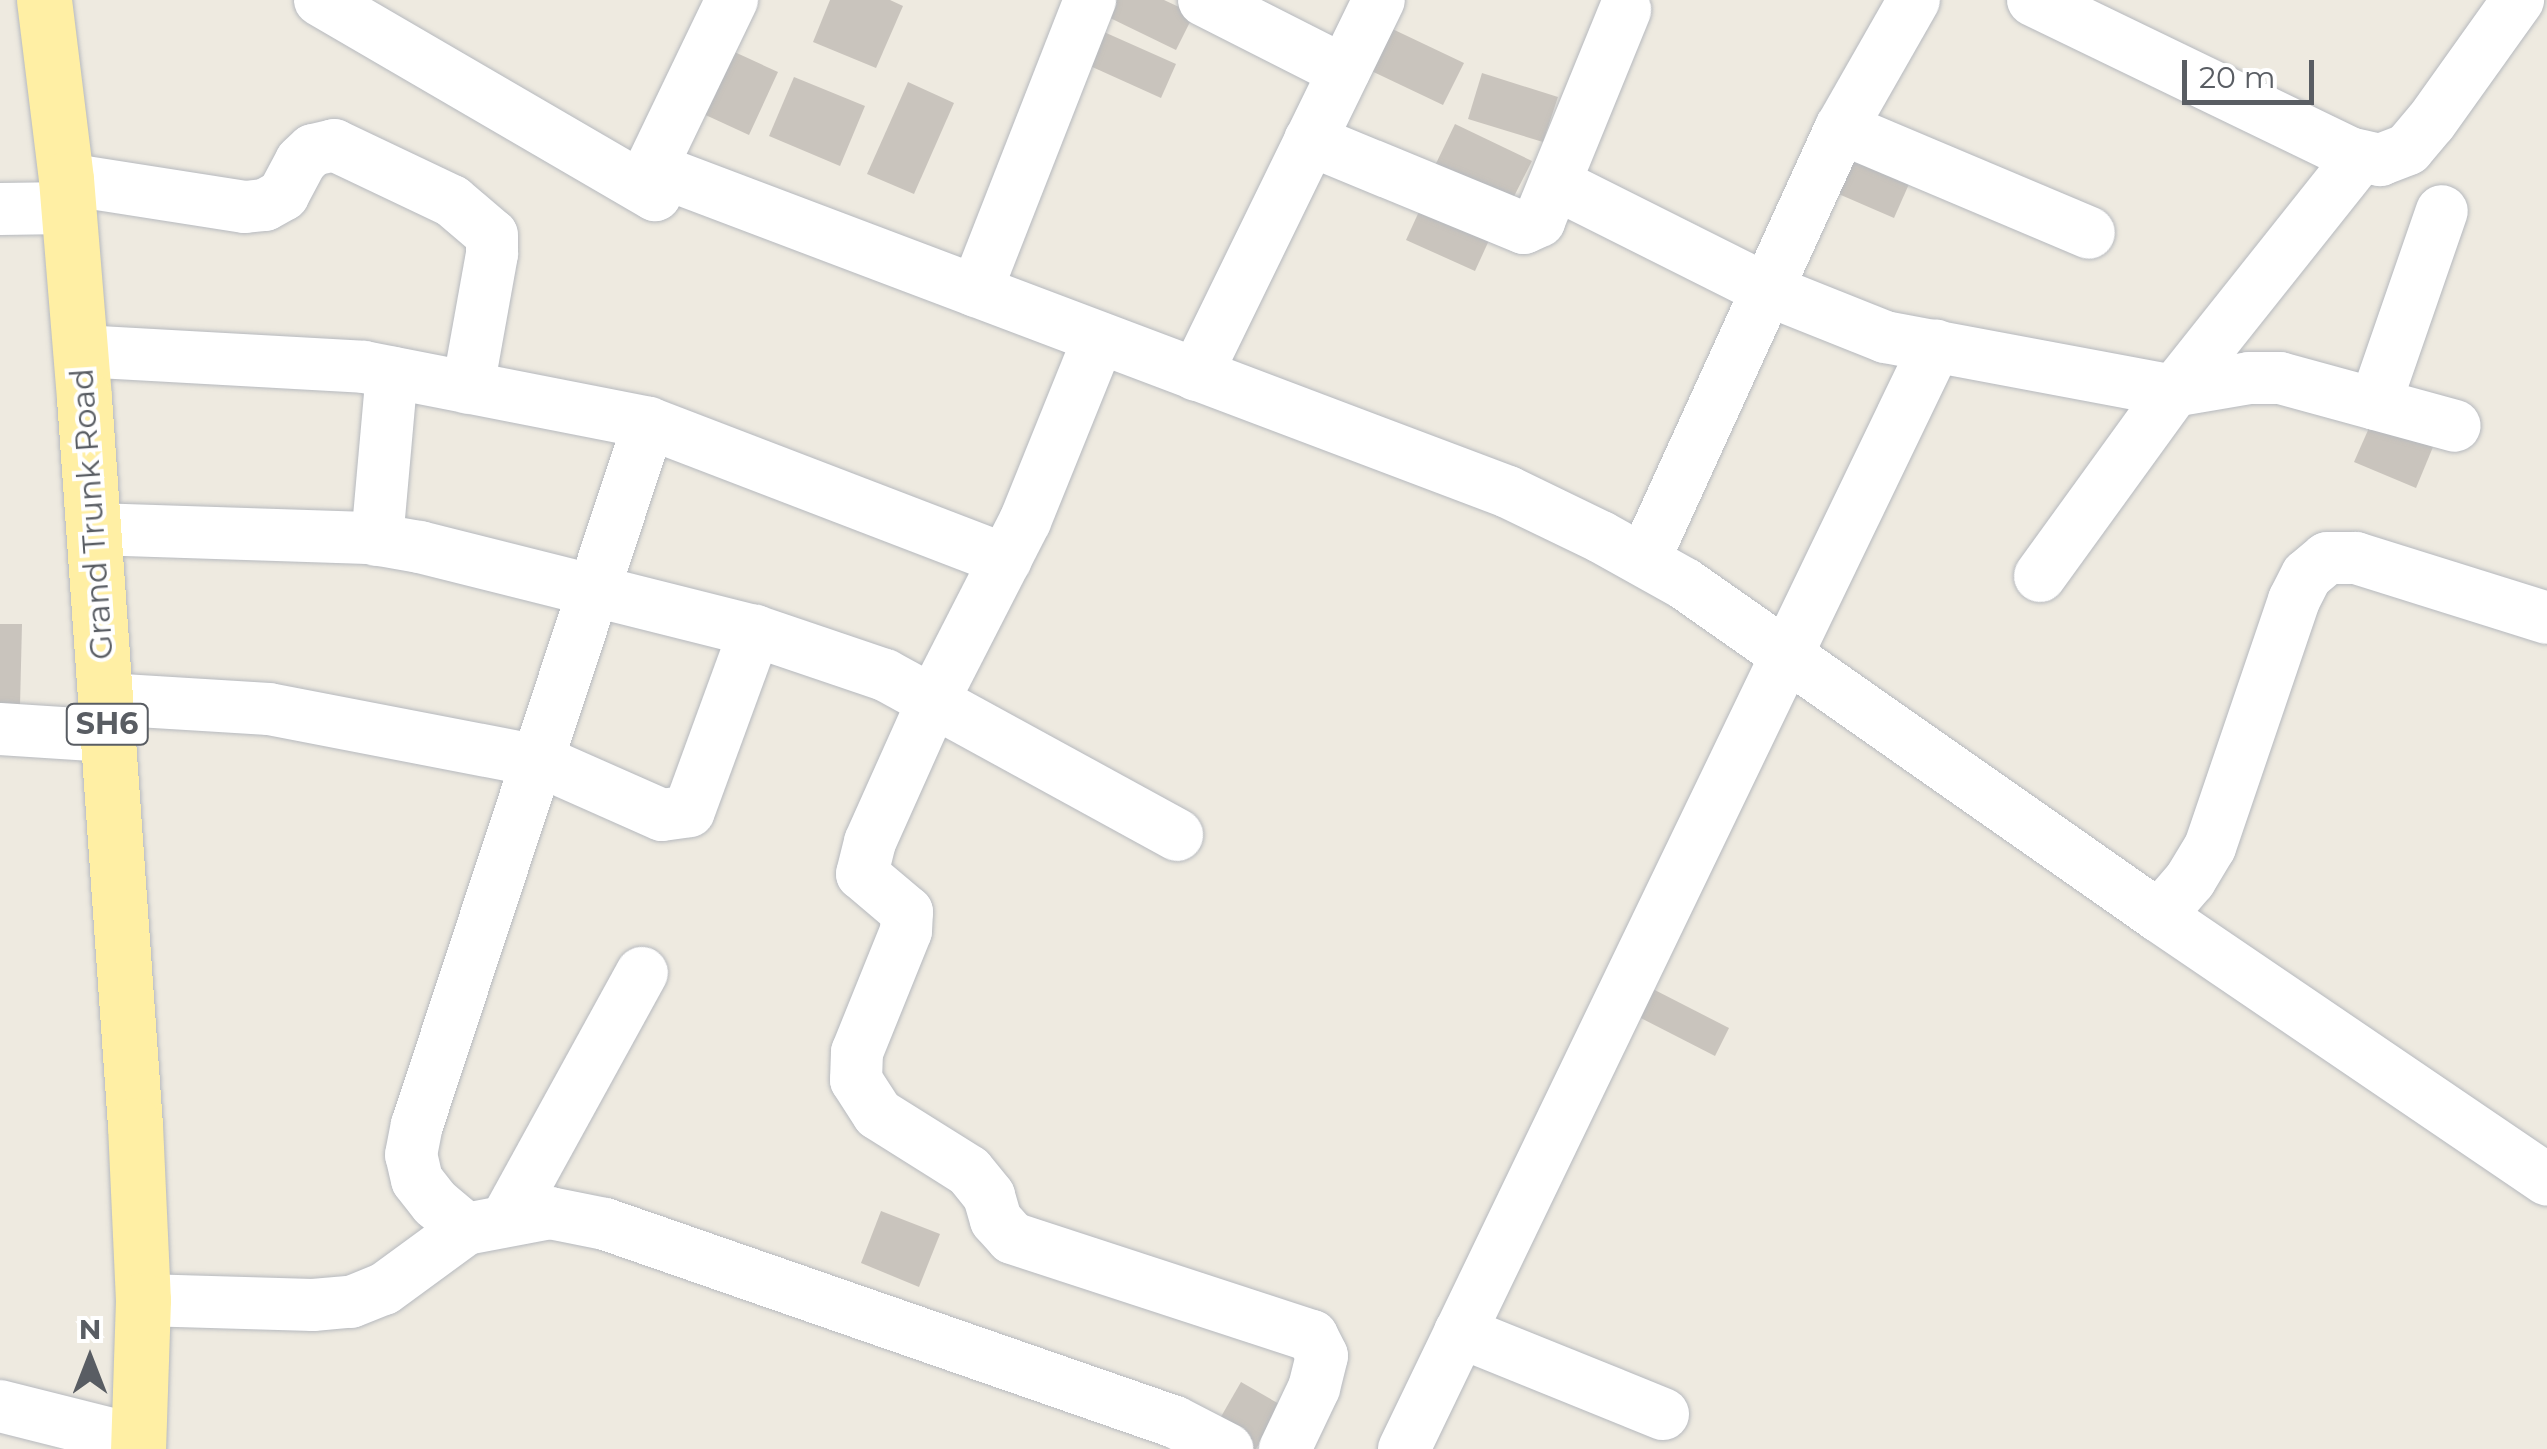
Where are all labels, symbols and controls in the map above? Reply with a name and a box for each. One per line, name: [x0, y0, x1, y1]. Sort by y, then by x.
scale bar: [2187, 40, 2320, 102]
text: 20 m: [2199, 59, 2276, 96]
street label: Grand Trunk Road: [63, 367, 121, 661]
road number: SH6: [64, 699, 150, 749]
north arrow: [40, 1309, 140, 1409]
text: N: [79, 1312, 101, 1346]

